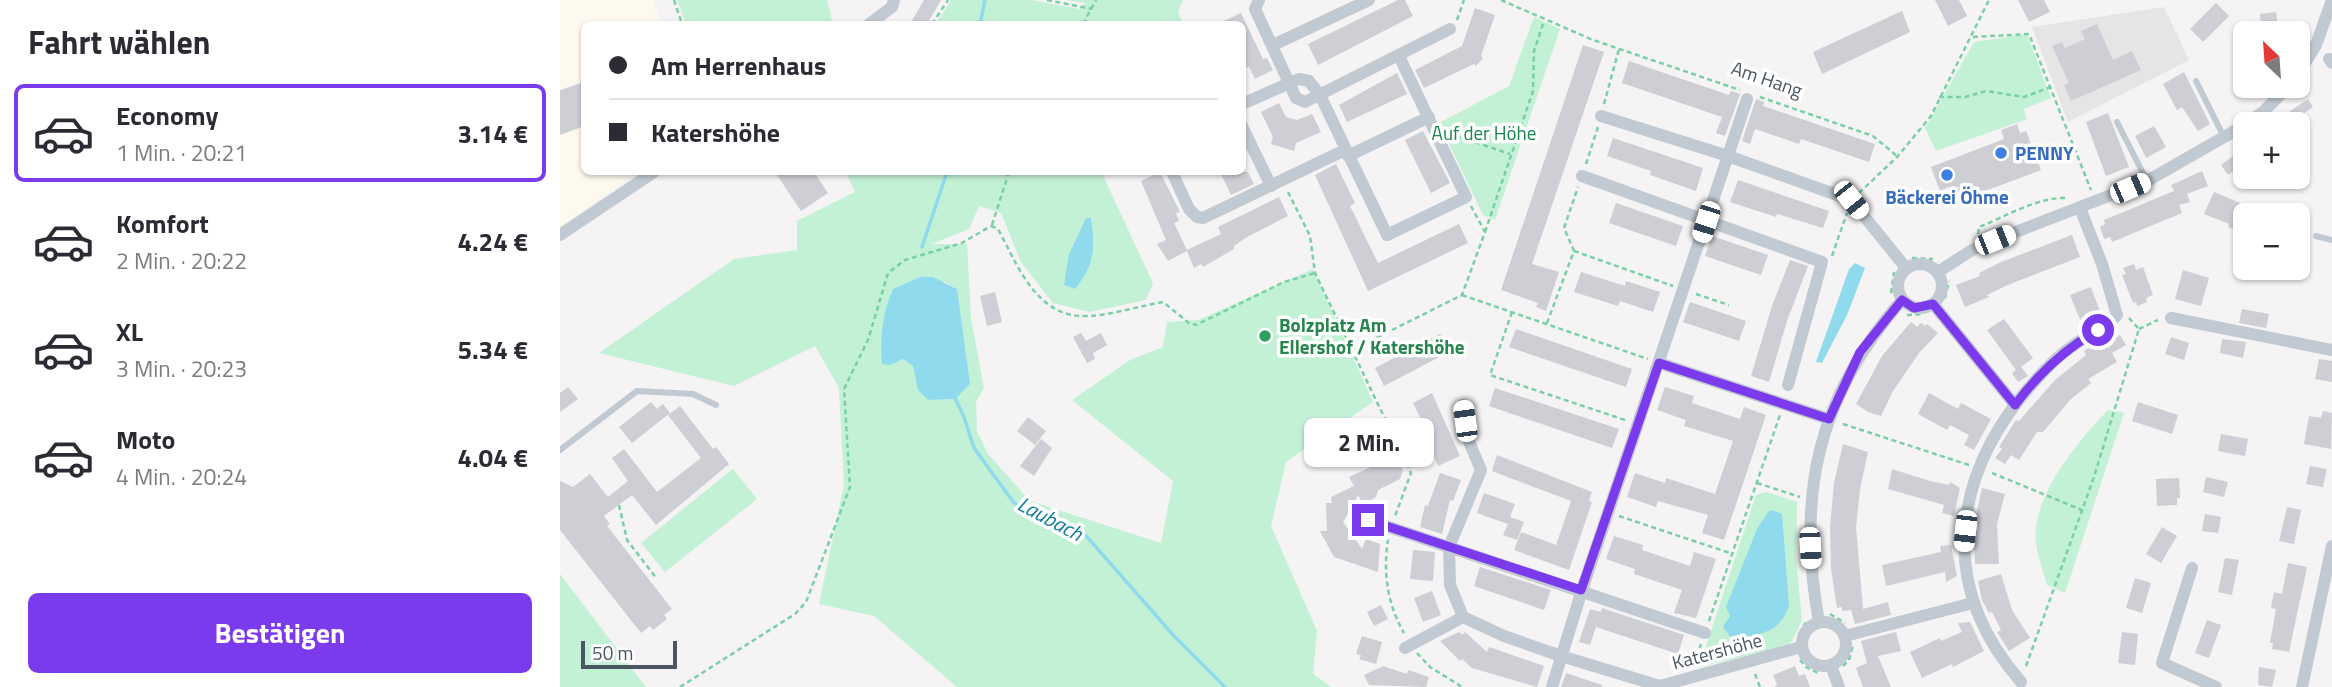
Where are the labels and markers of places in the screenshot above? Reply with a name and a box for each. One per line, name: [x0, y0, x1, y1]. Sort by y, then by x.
place label: PENNY: [2015, 138, 2074, 167]
marker: PENNY: [1993, 145, 2009, 161]
marker: Bäckerei Öhme: [1939, 167, 1955, 183]
place label: Bäckerei Öhme: [1885, 182, 2009, 211]
place label: Bolzplatz Am Ellershof / Katershöhe: [1279, 310, 1465, 361]
marker: Bolzplatz Am Ellershof / Katershöhe: [1257, 328, 1273, 344]

